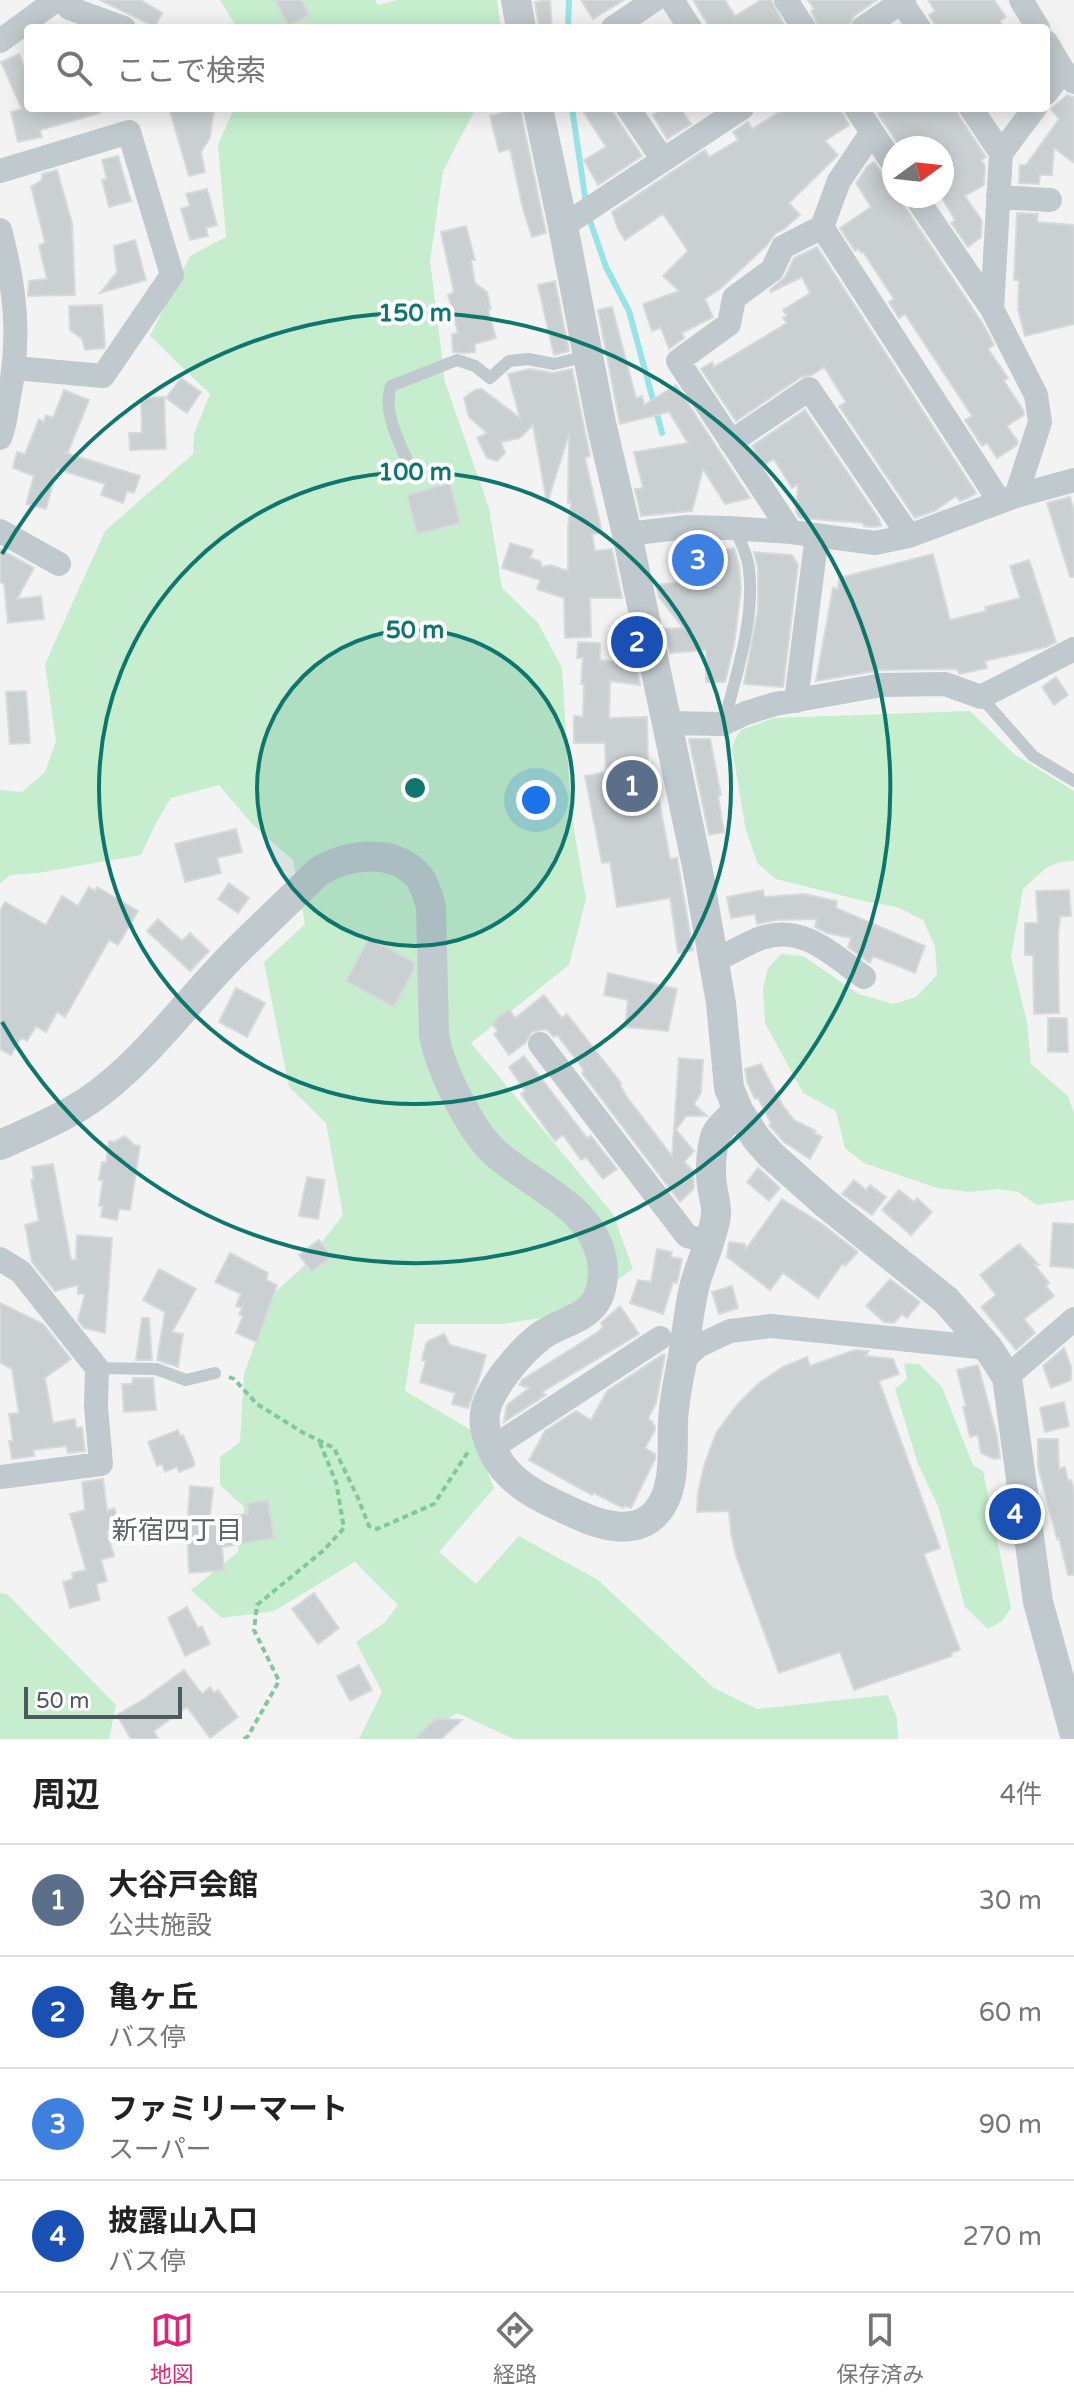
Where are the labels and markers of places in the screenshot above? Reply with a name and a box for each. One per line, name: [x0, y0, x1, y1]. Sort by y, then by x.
pin: 3: [672, 530, 724, 590]
pin: 2: [611, 612, 663, 672]
pin: 1: [606, 756, 658, 816]
centre of rings: [401, 774, 429, 802]
pin: 4: [989, 1484, 1041, 1544]

